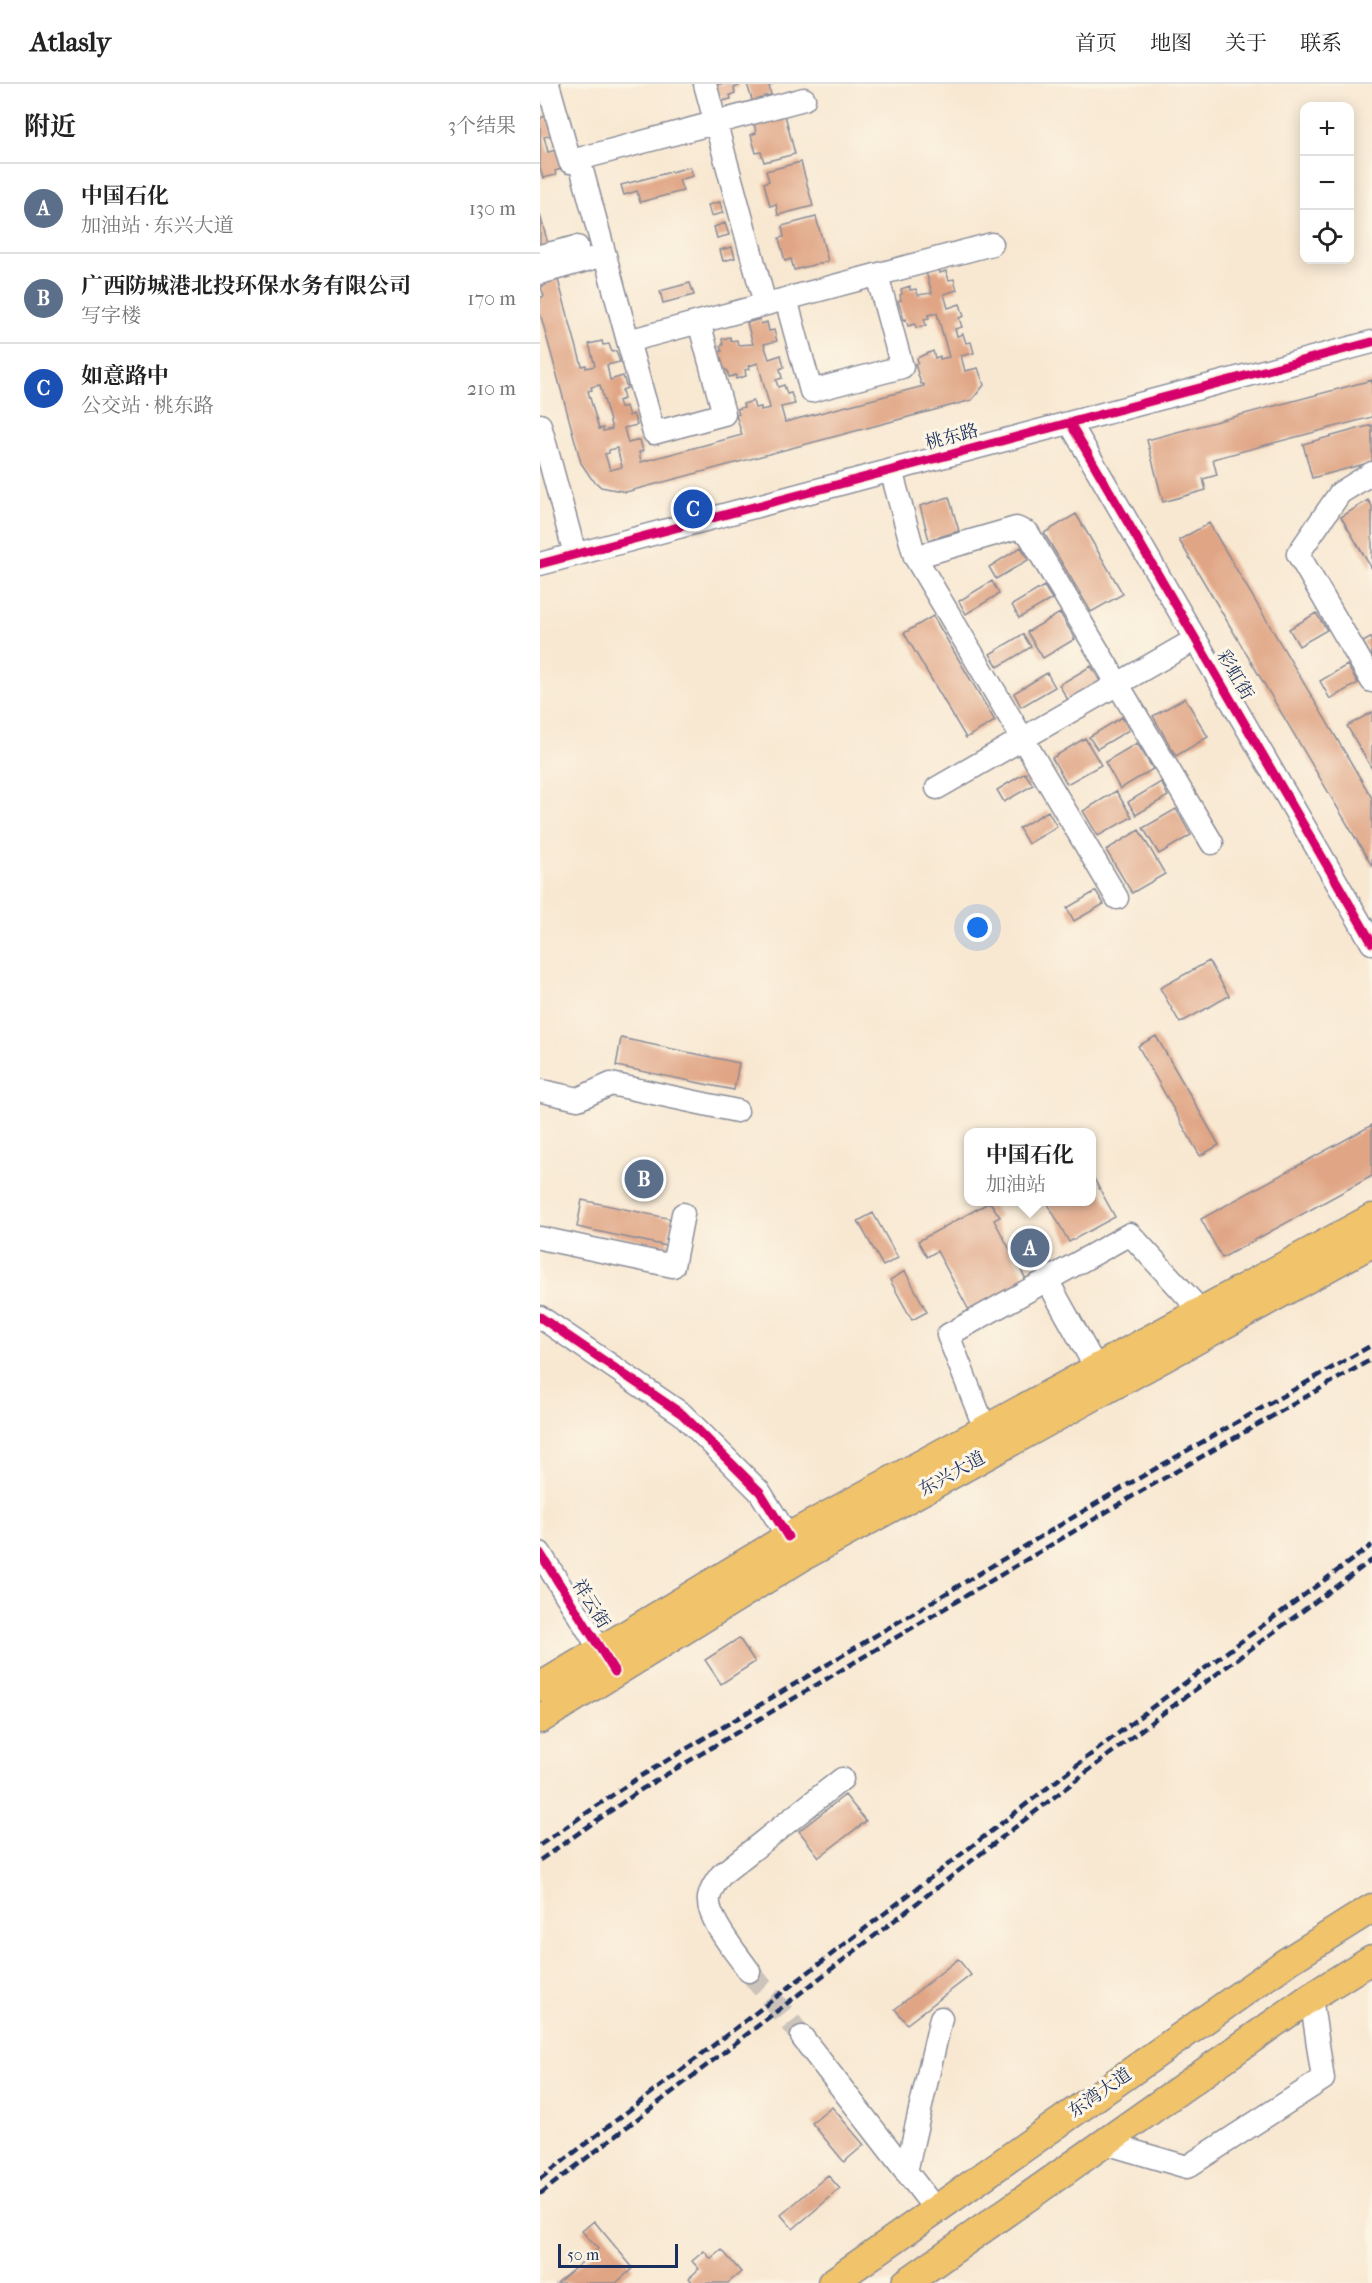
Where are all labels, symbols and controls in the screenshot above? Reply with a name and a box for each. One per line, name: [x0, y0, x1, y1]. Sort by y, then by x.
text: Atlasly: [30, 25, 111, 58]
text: 首页: [1075, 31, 1117, 55]
text: 地图: [1150, 31, 1192, 55]
text: 关于: [1225, 31, 1267, 55]
text: 联系: [1300, 31, 1342, 55]
map controls: [1300, 102, 1354, 264]
button: +: [1300, 102, 1354, 156]
text: 附近: [24, 111, 76, 142]
text: 3个结果: [448, 114, 516, 137]
button: −: [1300, 156, 1354, 210]
text: 中国石化: [81, 183, 169, 209]
text: A: [37, 197, 50, 220]
text: 130 m: [469, 197, 516, 220]
button: locate: [1300, 210, 1354, 264]
text: 加油站 · 东兴大道: [81, 214, 234, 237]
text: 广西防城港北投环保水务有限公司: [81, 273, 411, 299]
text: B: [37, 287, 50, 310]
text: 170 m: [467, 287, 516, 310]
text: 写字楼: [81, 304, 141, 327]
text: 如意路中: [81, 363, 169, 389]
text: C: [37, 377, 50, 400]
text: 210 m: [467, 377, 516, 400]
text: 公交站 · 桃东路: [81, 394, 214, 417]
street label: 桃东路: [923, 420, 981, 454]
pin: C: [674, 486, 712, 532]
street label: 彩虹街: [1212, 646, 1258, 704]
your location: [963, 913, 992, 942]
popup: [964, 1128, 1096, 1206]
text: 中国石化: [986, 1142, 1074, 1168]
pin: B: [624, 1156, 664, 1202]
text: 加油站: [986, 1173, 1046, 1196]
pin: A: [1010, 1226, 1050, 1270]
street label: 东兴大道: [915, 1447, 989, 1501]
street label: 祥云街: [568, 1576, 614, 1632]
street label: 东湾大道: [1064, 2064, 1136, 2122]
scale bar: [558, 2241, 678, 2268]
text: 50 m: [567, 2245, 599, 2264]

